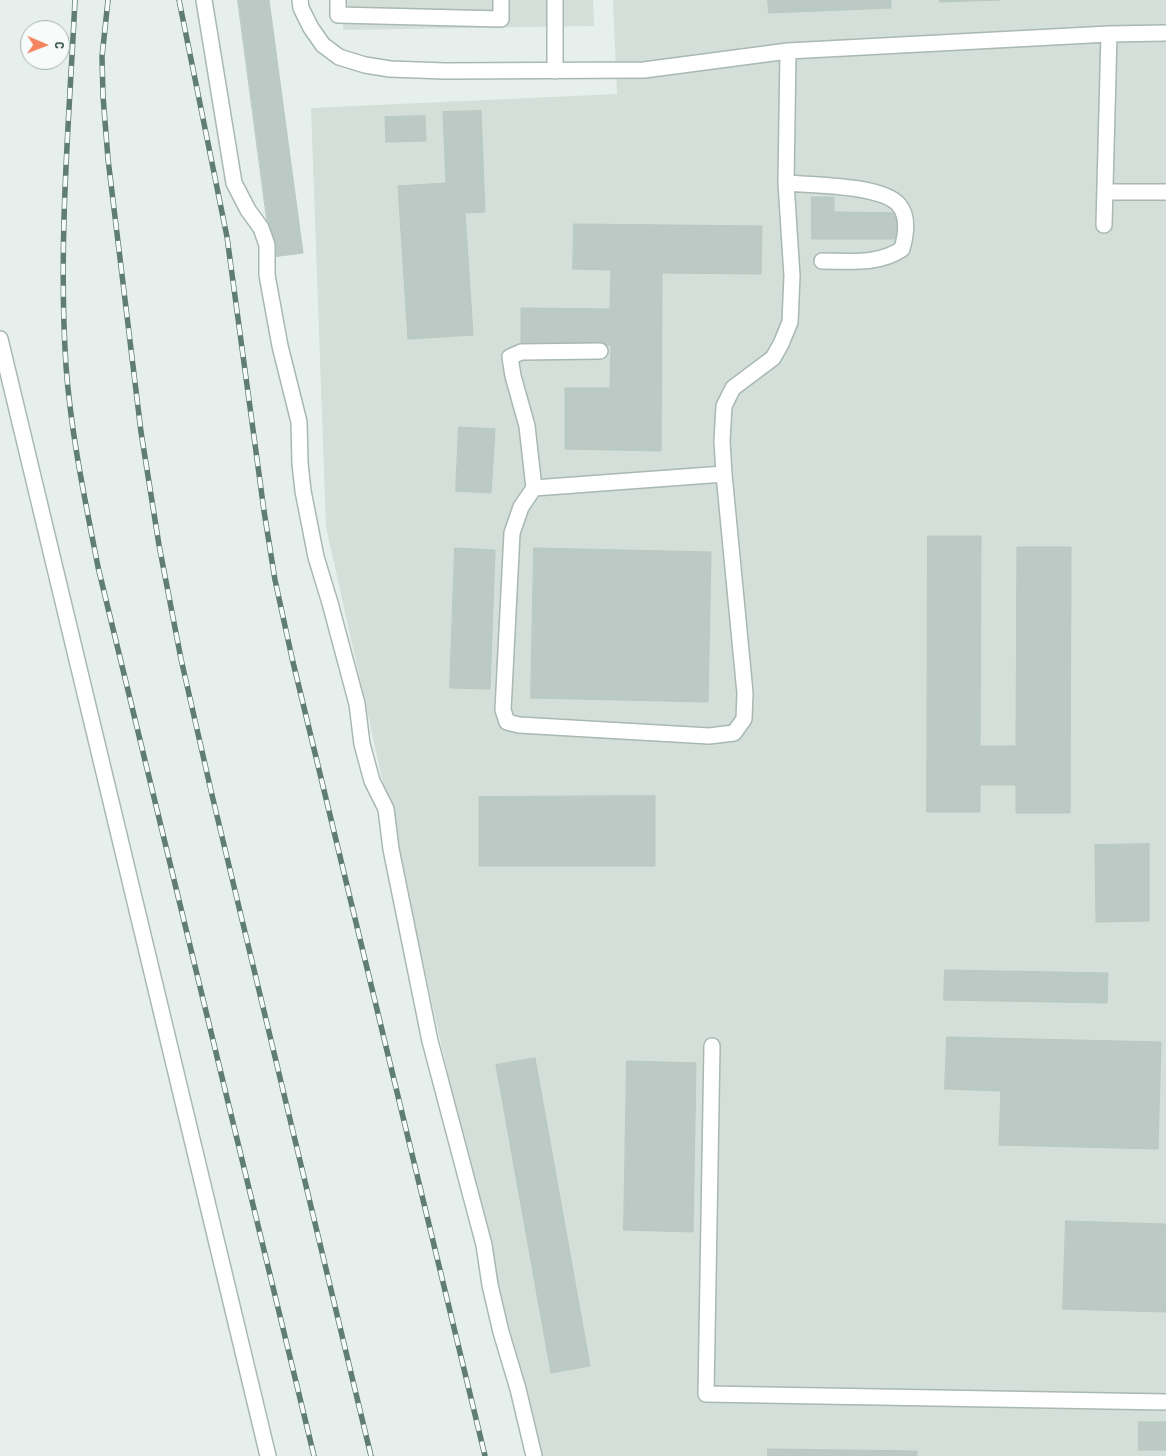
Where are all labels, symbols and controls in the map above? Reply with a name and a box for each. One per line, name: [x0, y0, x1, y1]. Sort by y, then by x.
north arrow: [20, 20, 70, 70]
text: С: [51, 42, 68, 49]

